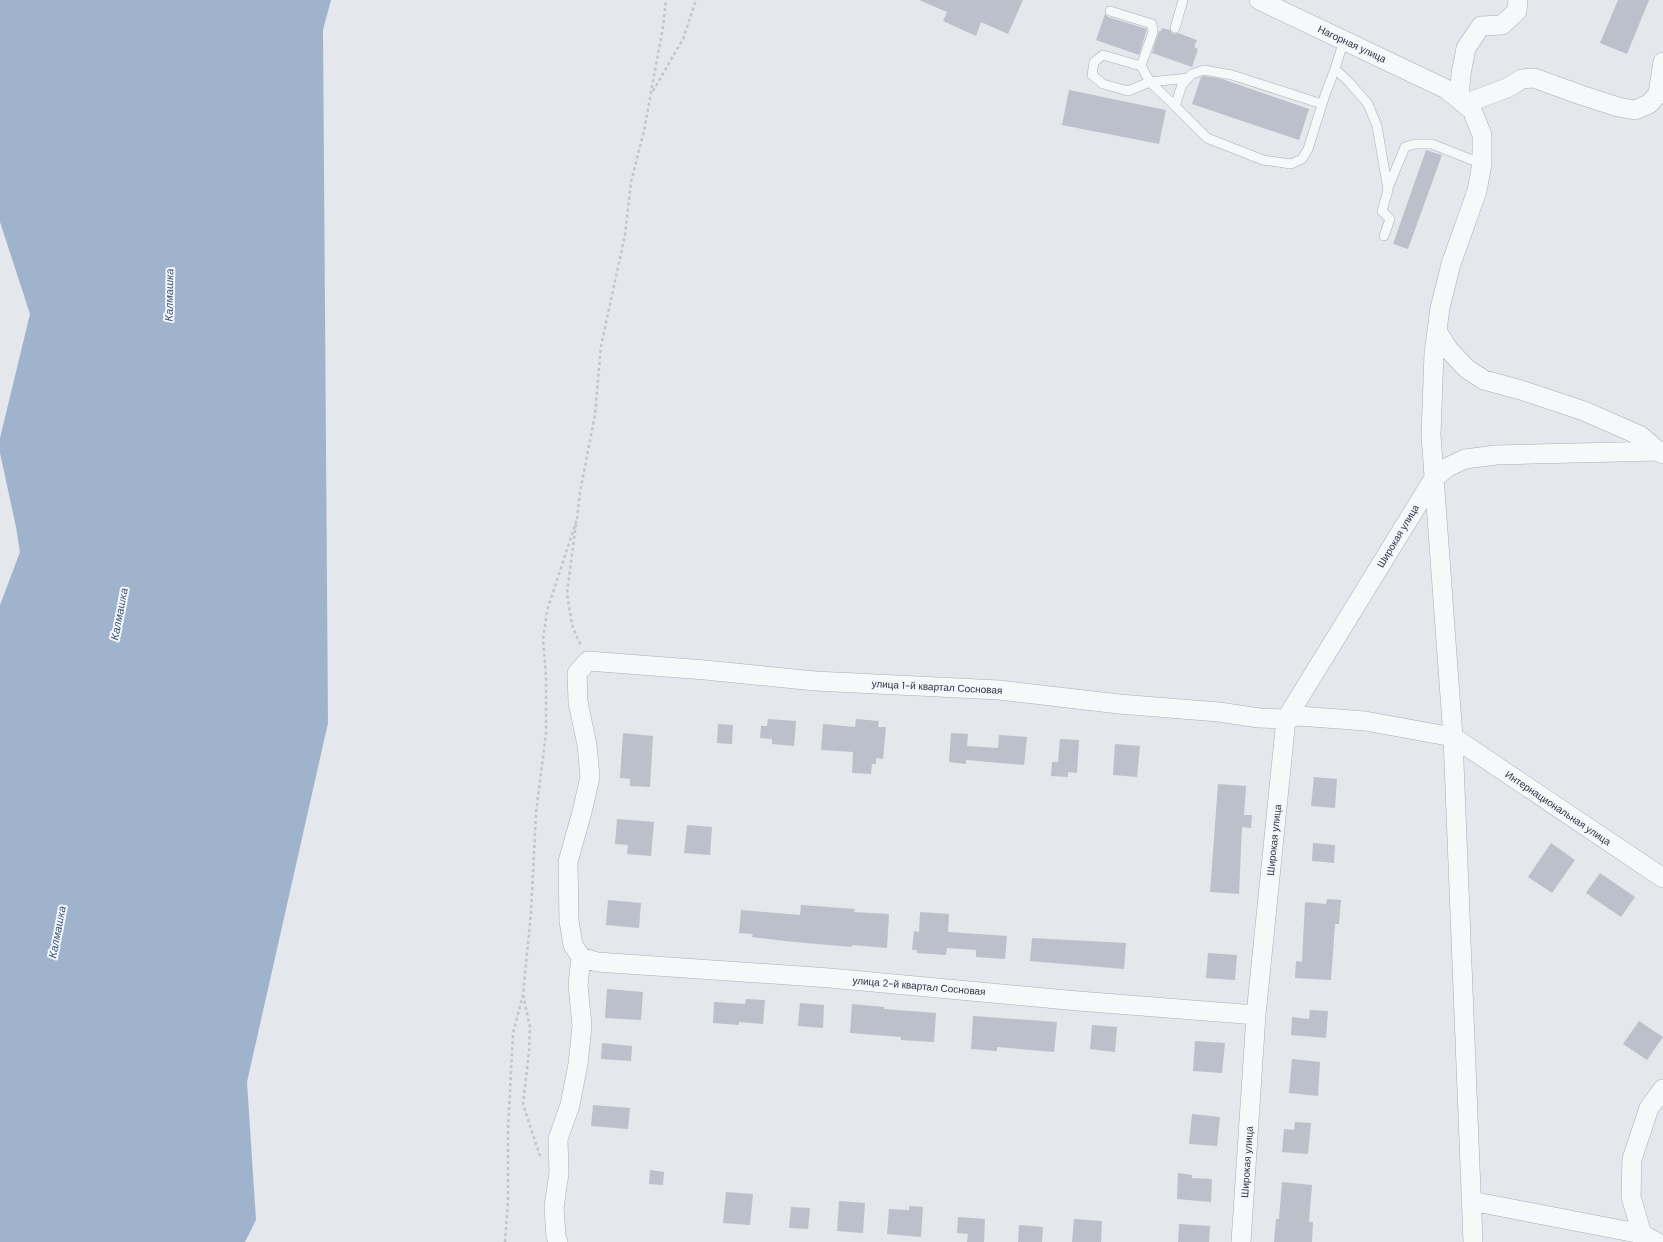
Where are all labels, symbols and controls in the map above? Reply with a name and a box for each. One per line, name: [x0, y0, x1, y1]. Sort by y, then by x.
street label: Нагорная улица: [1316, 22, 1389, 66]
water label: Калмашка: [162, 268, 176, 322]
street label: Широкая улица: [1374, 502, 1422, 570]
water label: Калмашка: [107, 587, 131, 641]
street label: улица 1-й квартал Сосновая: [871, 677, 1003, 697]
street label: Интернациональная улица: [1503, 768, 1614, 849]
street label: Широкая улица: [1264, 803, 1284, 876]
water label: Калмашка: [45, 905, 69, 959]
street label: улица 2-й квартал Сосновая: [852, 974, 986, 998]
street label: Широкая улица: [1238, 1125, 1256, 1198]

